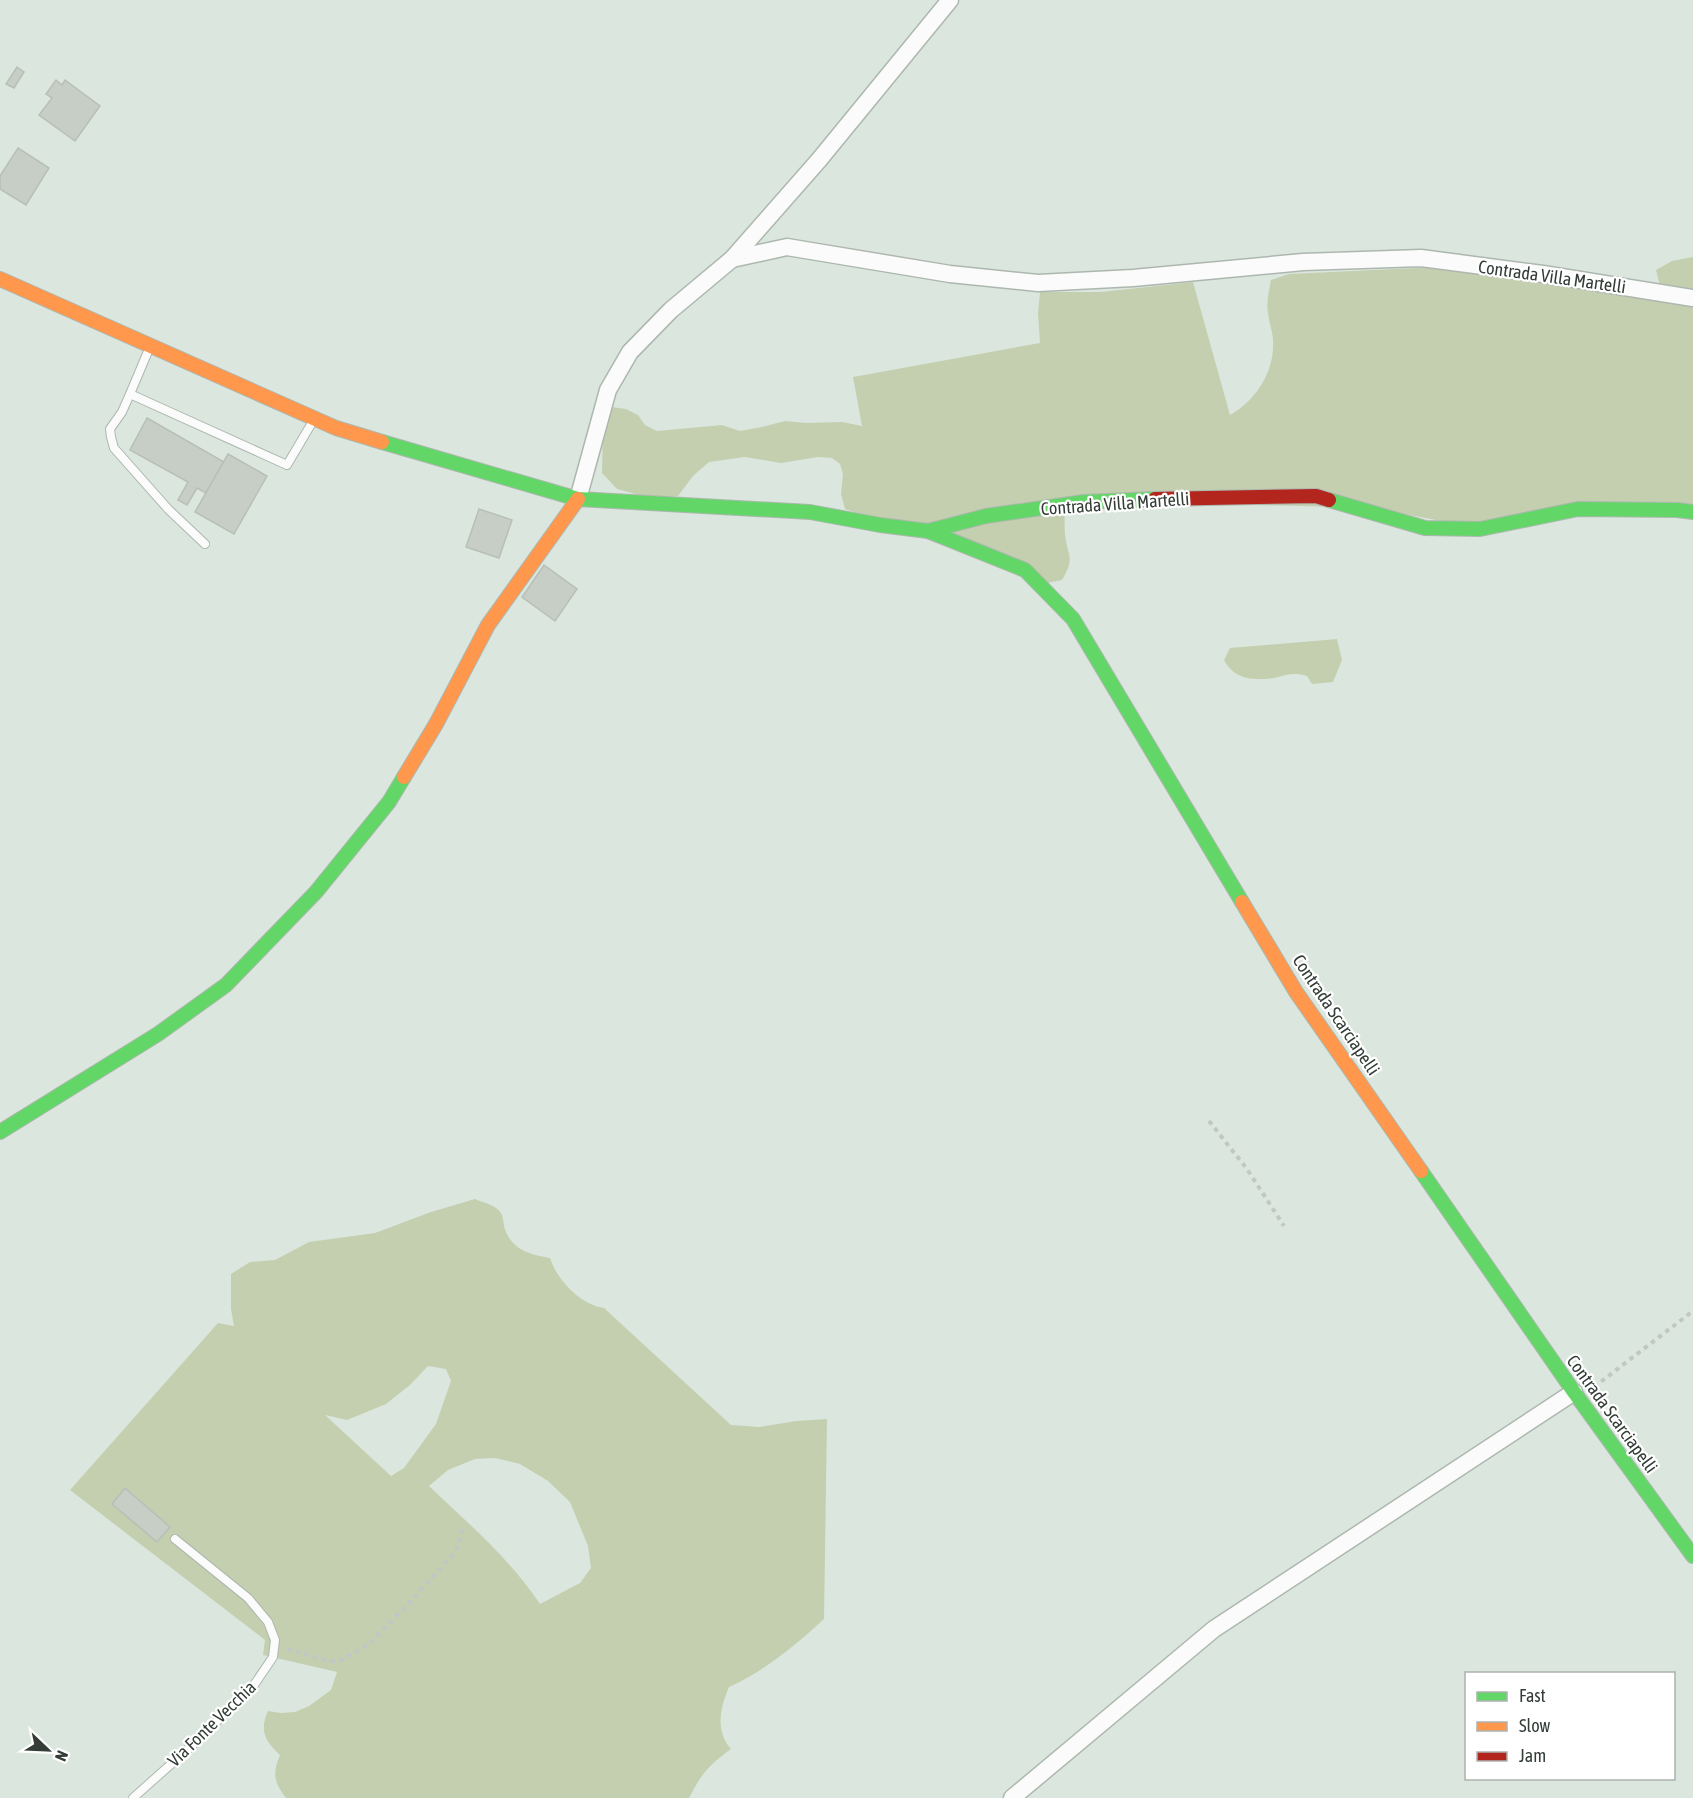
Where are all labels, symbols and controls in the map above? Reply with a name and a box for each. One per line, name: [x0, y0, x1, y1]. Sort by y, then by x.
street label: Contrada Villa Martelli: [1477, 256, 1627, 297]
street label: Contrada Villa Martelli: [1040, 488, 1190, 519]
street label: Contrada Scarciapelli: [1288, 951, 1384, 1079]
street label: Contrada Scarciapelli: [1563, 1351, 1662, 1477]
legend: [1465, 1672, 1675, 1780]
street label: Via Fonte Vecchia: [163, 1676, 260, 1771]
text: Fast: [1519, 1685, 1546, 1706]
text: Slow: [1519, 1715, 1550, 1736]
north arrow: [18, 1720, 78, 1780]
text: Jam: [1519, 1745, 1546, 1766]
text: N: [52, 1748, 72, 1764]

